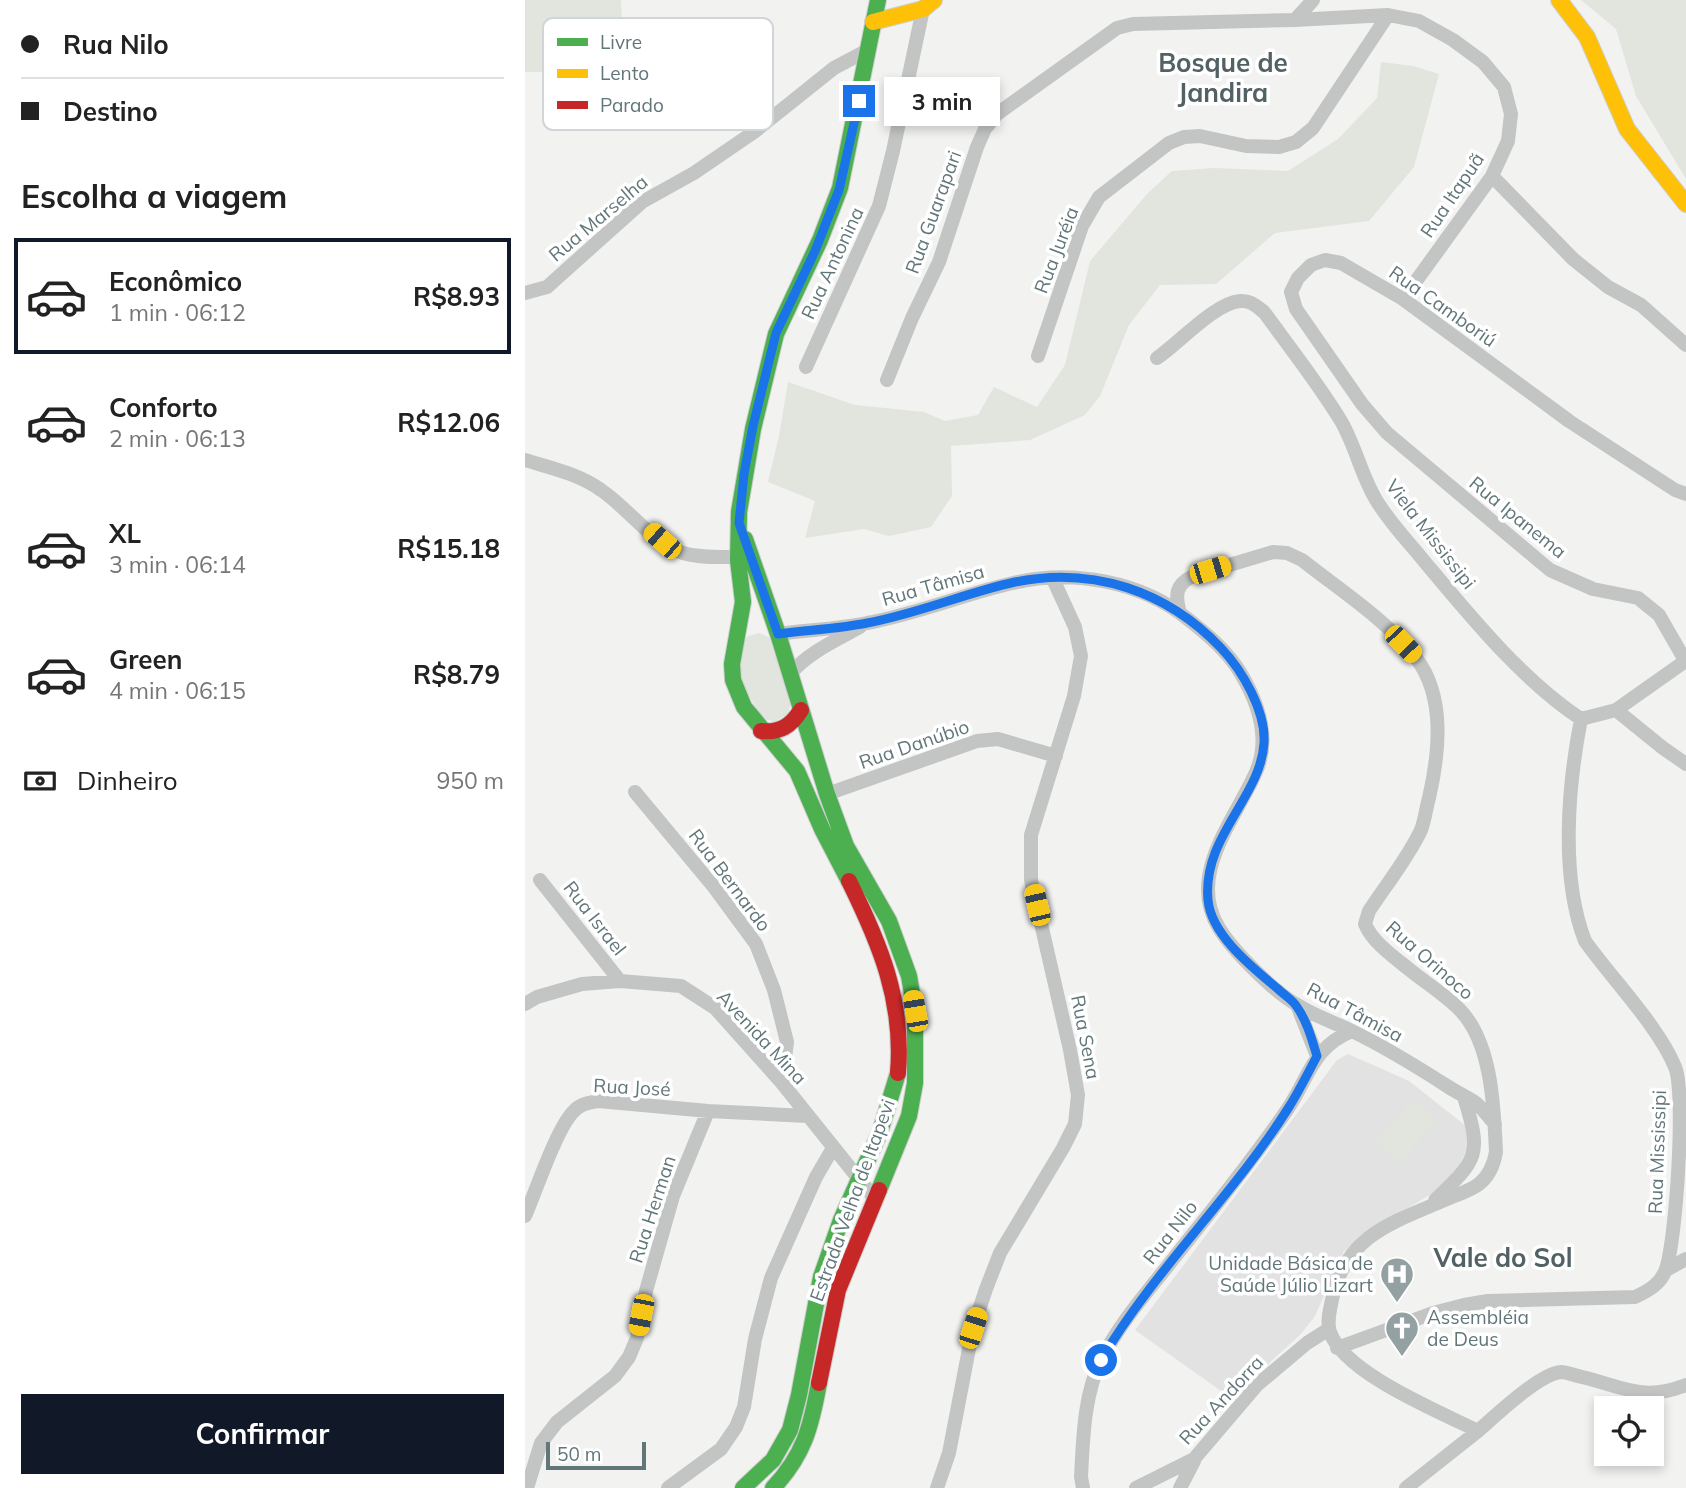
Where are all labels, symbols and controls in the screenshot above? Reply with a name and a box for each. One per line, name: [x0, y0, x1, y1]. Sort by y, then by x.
legend: [543, 18, 773, 130]
text: Rua Nilo: [63, 28, 169, 61]
text: Livre: [600, 30, 642, 54]
district label: Bosque de Jandira: [1158, 46, 1288, 109]
text: Lento: [600, 61, 649, 85]
callout: 3 min: [883, 76, 999, 126]
route end: [843, 85, 875, 117]
text: 3 min: [912, 87, 972, 116]
text: Parado: [600, 93, 664, 117]
text: Destino: [63, 95, 158, 128]
street label: Rua Guarapari: [900, 147, 966, 277]
street label: Rua Itapuã: [1415, 148, 1489, 242]
street label: Rua Marselha: [544, 170, 652, 266]
text: Escolha a viagem: [21, 176, 287, 216]
street label: Rua Antonina: [796, 203, 868, 323]
street label: Rua Juréia: [1029, 203, 1083, 297]
street label: Rua Camboriú: [1385, 260, 1501, 352]
icon: car: [25, 265, 88, 328]
text: Econômico: [109, 265, 242, 298]
text: R$8.93: [413, 280, 500, 313]
text: 1 min · 06:12: [109, 298, 246, 327]
icon: car: [25, 391, 88, 454]
text: Conforto: [109, 391, 218, 424]
text: R$12.06: [397, 406, 500, 439]
text: 2 min · 06:13: [109, 424, 246, 453]
street label: Rua Ipanema: [1465, 471, 1571, 563]
street label: Viela Mississipi: [1381, 474, 1481, 594]
icon: car: [25, 517, 88, 580]
text: XL: [109, 517, 141, 550]
car: [640, 519, 685, 563]
text: R$15.18: [397, 532, 500, 565]
text: 3 min · 06:14: [109, 550, 246, 579]
car: [1187, 554, 1234, 586]
street label: Rua Tâmisa: [879, 559, 987, 611]
car: [1381, 622, 1426, 666]
icon: car: [25, 643, 88, 706]
text: Green: [109, 643, 182, 676]
text: R$8.79: [413, 658, 500, 691]
text: 4 min · 06:15: [109, 676, 246, 705]
street label: Rua Danúbio: [856, 714, 972, 774]
icon: cash: [21, 762, 59, 800]
text: Dinheiro: [77, 764, 178, 797]
text: 950 m: [436, 766, 504, 795]
street label: Rua Bernardo: [684, 824, 776, 936]
street label: Rua Israel: [558, 876, 632, 960]
car: [1023, 882, 1052, 928]
street label: Rua Orinoco: [1381, 915, 1479, 1005]
street label: Rua Tâmisa: [1303, 977, 1407, 1047]
street label: Avenida Mina: [712, 985, 812, 1089]
car: [902, 988, 929, 1034]
street label: Rua Sena: [1066, 993, 1106, 1081]
street label: Rua José: [593, 1073, 671, 1101]
street label: Rua Mississipi: [1643, 1090, 1671, 1214]
street label: Estrada Velha de Itapevi: [804, 1096, 900, 1304]
street label: Rua Herman: [623, 1152, 681, 1266]
street label: Rua Nilo: [1138, 1195, 1202, 1269]
district label: Vale do Sol: [1432, 1241, 1573, 1274]
place label: Unidade Básica de Saúde Júlio Lizart: [1208, 1251, 1373, 1297]
hospital icon: Unidade Básica de Saúde Júlio Lizart: [1378, 1255, 1416, 1304]
car: [627, 1292, 656, 1338]
car: [957, 1305, 990, 1351]
place label: Assembléia de Deus: [1427, 1305, 1529, 1351]
church icon: Assembléia de Deus: [1383, 1309, 1421, 1358]
route start: [1085, 1344, 1117, 1376]
street label: Rua Andorra: [1174, 1351, 1268, 1449]
button: Confirmar: [21, 1394, 504, 1474]
map controls: [1594, 1396, 1664, 1466]
button: locate: [1594, 1396, 1664, 1466]
scale bar: [546, 1439, 646, 1471]
text: 50 m: [557, 1442, 601, 1466]

